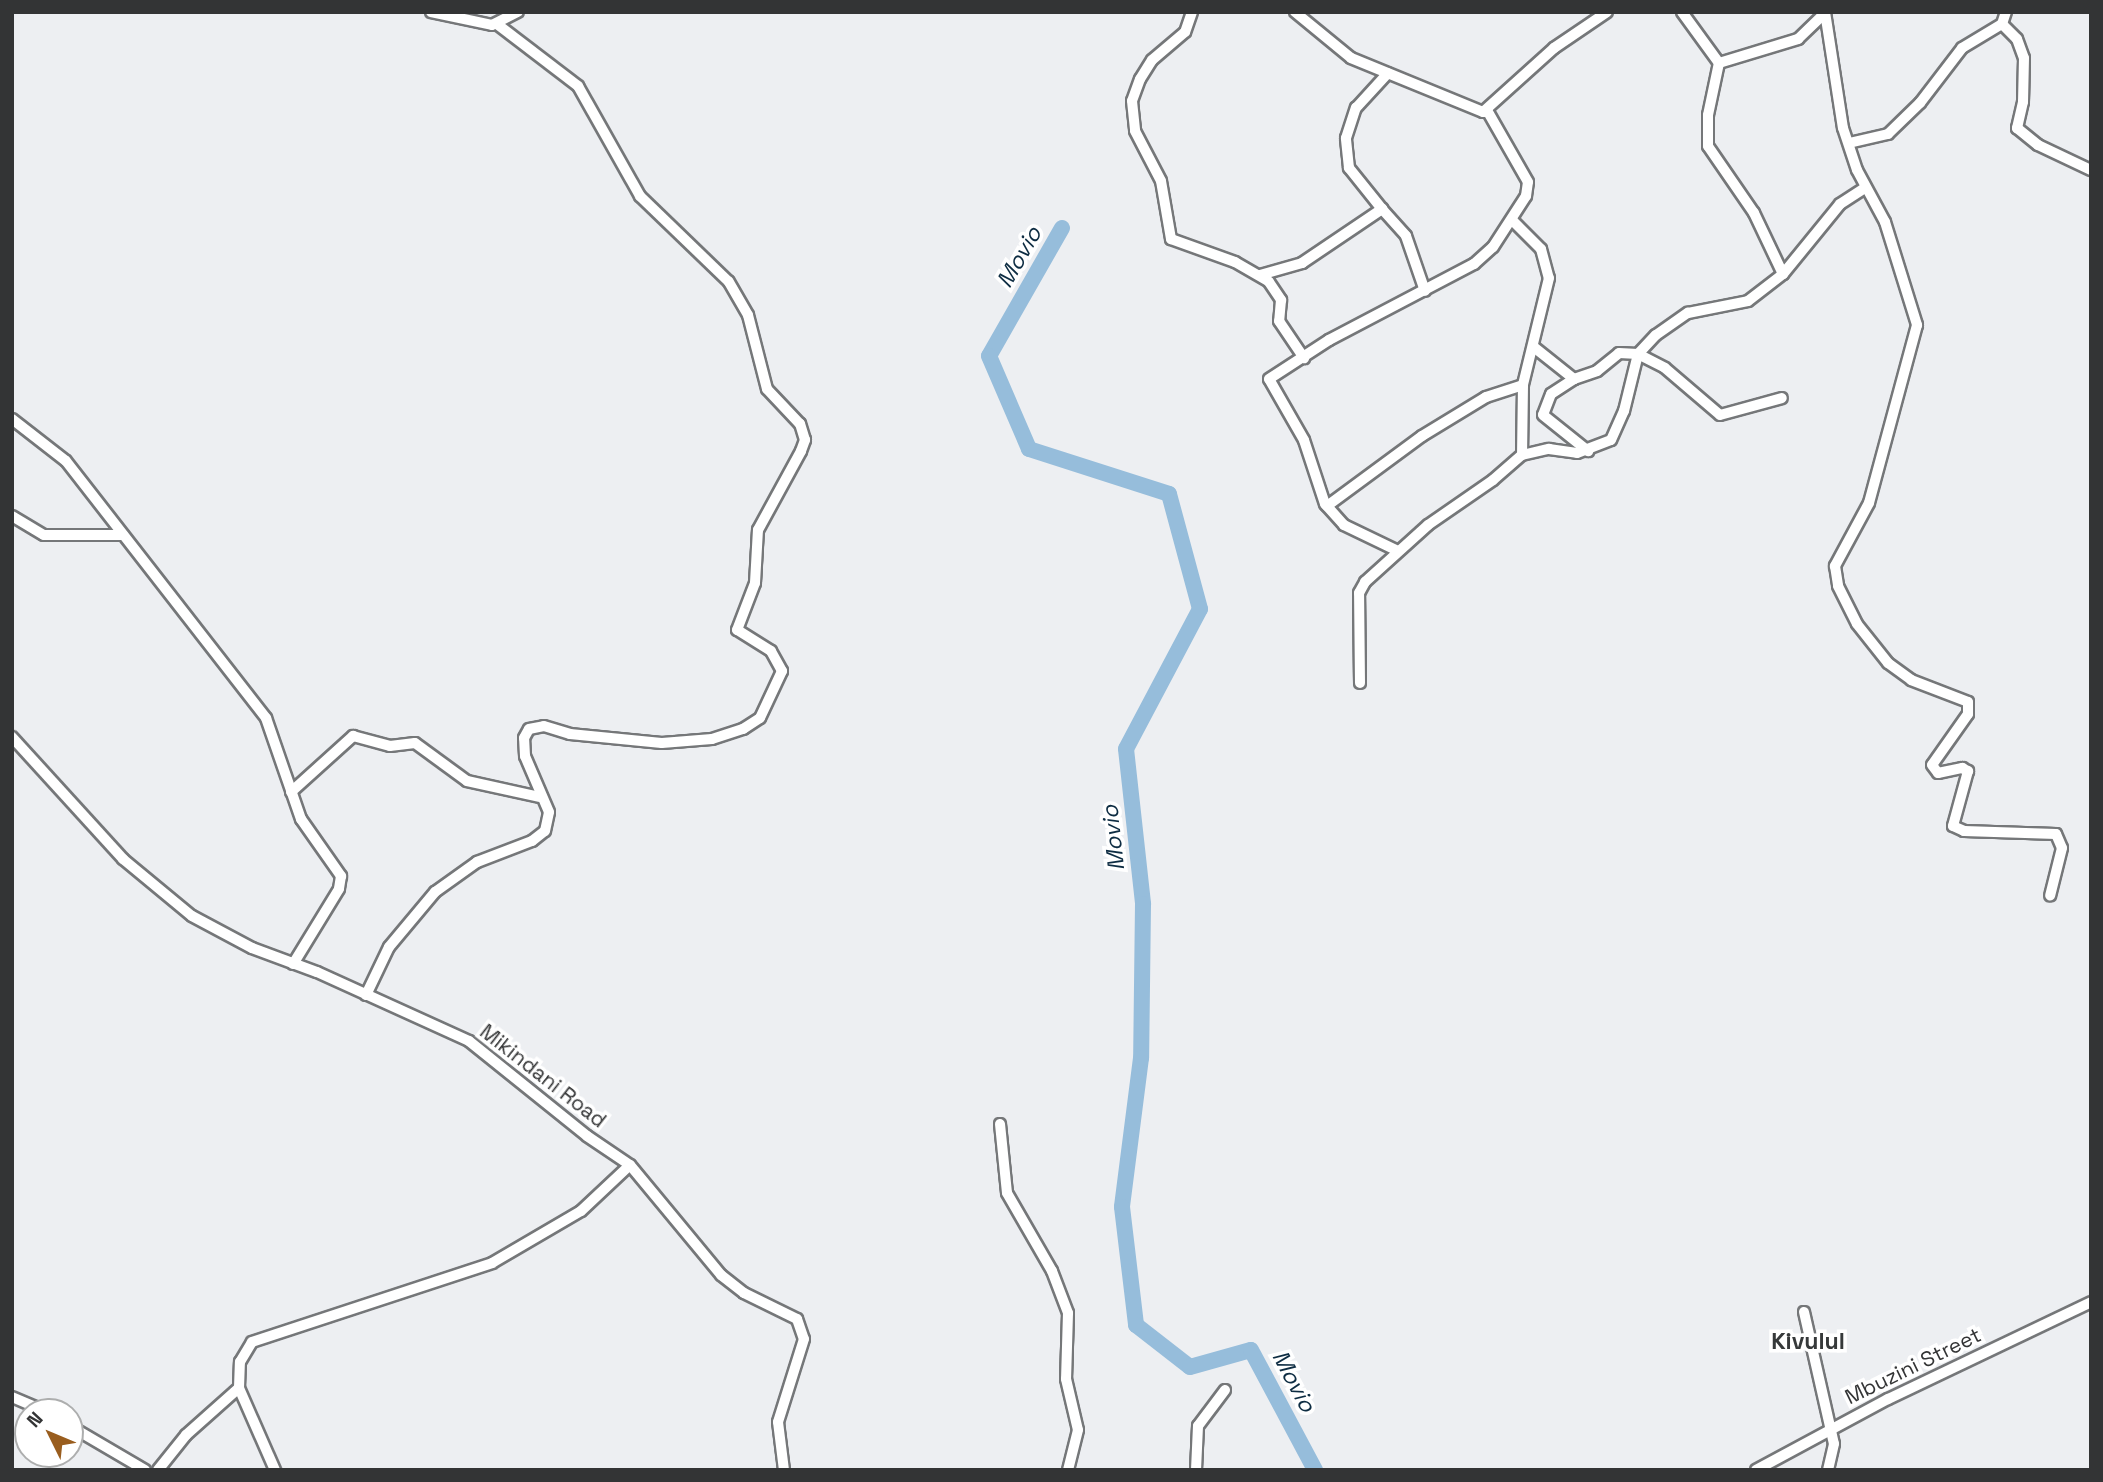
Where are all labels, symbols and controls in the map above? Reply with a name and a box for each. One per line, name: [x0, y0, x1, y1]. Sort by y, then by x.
water label: Movio: [991, 222, 1047, 292]
water label: Movio: [1096, 804, 1130, 872]
street label: Mikindani Road: [475, 1019, 611, 1133]
street label: Mbuzini Street: [1841, 1322, 1985, 1410]
district label: Kivulul: [1771, 1327, 1845, 1355]
water label: Movio: [1266, 1345, 1322, 1417]
north arrow: [14, 1398, 84, 1468]
text: N: [21, 1407, 48, 1433]

